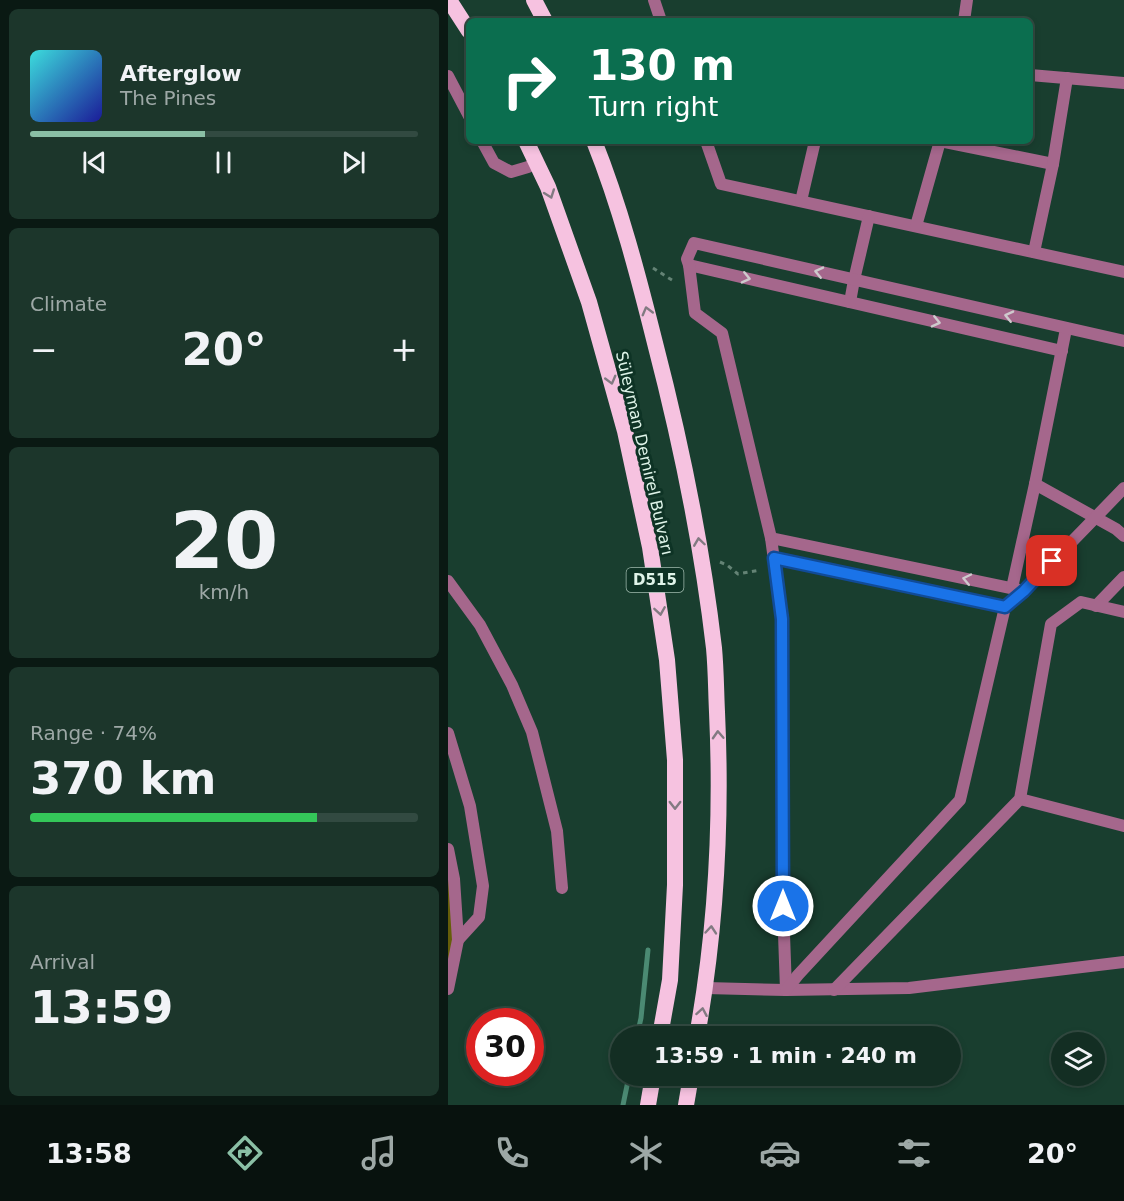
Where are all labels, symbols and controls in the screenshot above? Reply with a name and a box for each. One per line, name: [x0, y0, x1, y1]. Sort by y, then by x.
text: 130 m: [589, 41, 735, 90]
icon: right: [490, 42, 568, 120]
text: Afterglow: [120, 61, 242, 86]
text: The Pines: [120, 86, 216, 110]
text: Turn right: [589, 91, 718, 122]
icon: previous: [78, 146, 111, 179]
icon: pause: [207, 146, 240, 179]
icon: next: [337, 146, 370, 179]
one-way arrow: [543, 188, 556, 199]
one-way arrow: [814, 266, 824, 279]
one-way arrow: [741, 271, 751, 284]
text: Climate: [30, 292, 107, 316]
one-way arrow: [641, 306, 654, 316]
one-way arrow: [1005, 310, 1015, 323]
one-way arrow: [931, 315, 941, 328]
text: 20°: [181, 323, 267, 376]
text: −: [30, 330, 58, 369]
text: +: [390, 330, 418, 369]
street label: Süleyman Demirel Bulvarı: [612, 349, 677, 557]
one-way arrow: [603, 374, 616, 384]
text: 20: [170, 496, 278, 586]
pin: [1026, 535, 1077, 586]
one-way arrow: [694, 537, 706, 546]
icon: arrive: [1035, 544, 1068, 577]
road number: D515: [626, 568, 684, 592]
one-way arrow: [962, 573, 972, 586]
text: km/h: [199, 580, 249, 604]
one-way arrow: [653, 607, 665, 616]
text: Range · 74%: [30, 721, 157, 745]
one-way arrow: [712, 731, 725, 740]
text: 370 km: [30, 752, 216, 805]
one-way arrow: [669, 801, 681, 810]
position arrow: [751, 874, 815, 938]
one-way arrow: [704, 926, 717, 935]
text: Arrival: [30, 950, 95, 974]
text: 13:59: [30, 981, 173, 1034]
speed limit sign: 30: [466, 1008, 544, 1086]
one-way arrow: [695, 1008, 707, 1017]
map controls: [1051, 1032, 1105, 1086]
button: layers: [1051, 1032, 1105, 1086]
text: 13:59 · 1 min · 240 m: [654, 1043, 917, 1068]
icon: directions: [224, 1132, 266, 1174]
icon: music: [358, 1132, 400, 1174]
icon: phone: [491, 1132, 533, 1174]
icon: climate: [625, 1132, 667, 1174]
icon: car: [759, 1132, 801, 1174]
icon: filters: [893, 1132, 935, 1174]
text: 13:58: [46, 1138, 132, 1169]
text: 20°: [1027, 1138, 1078, 1169]

